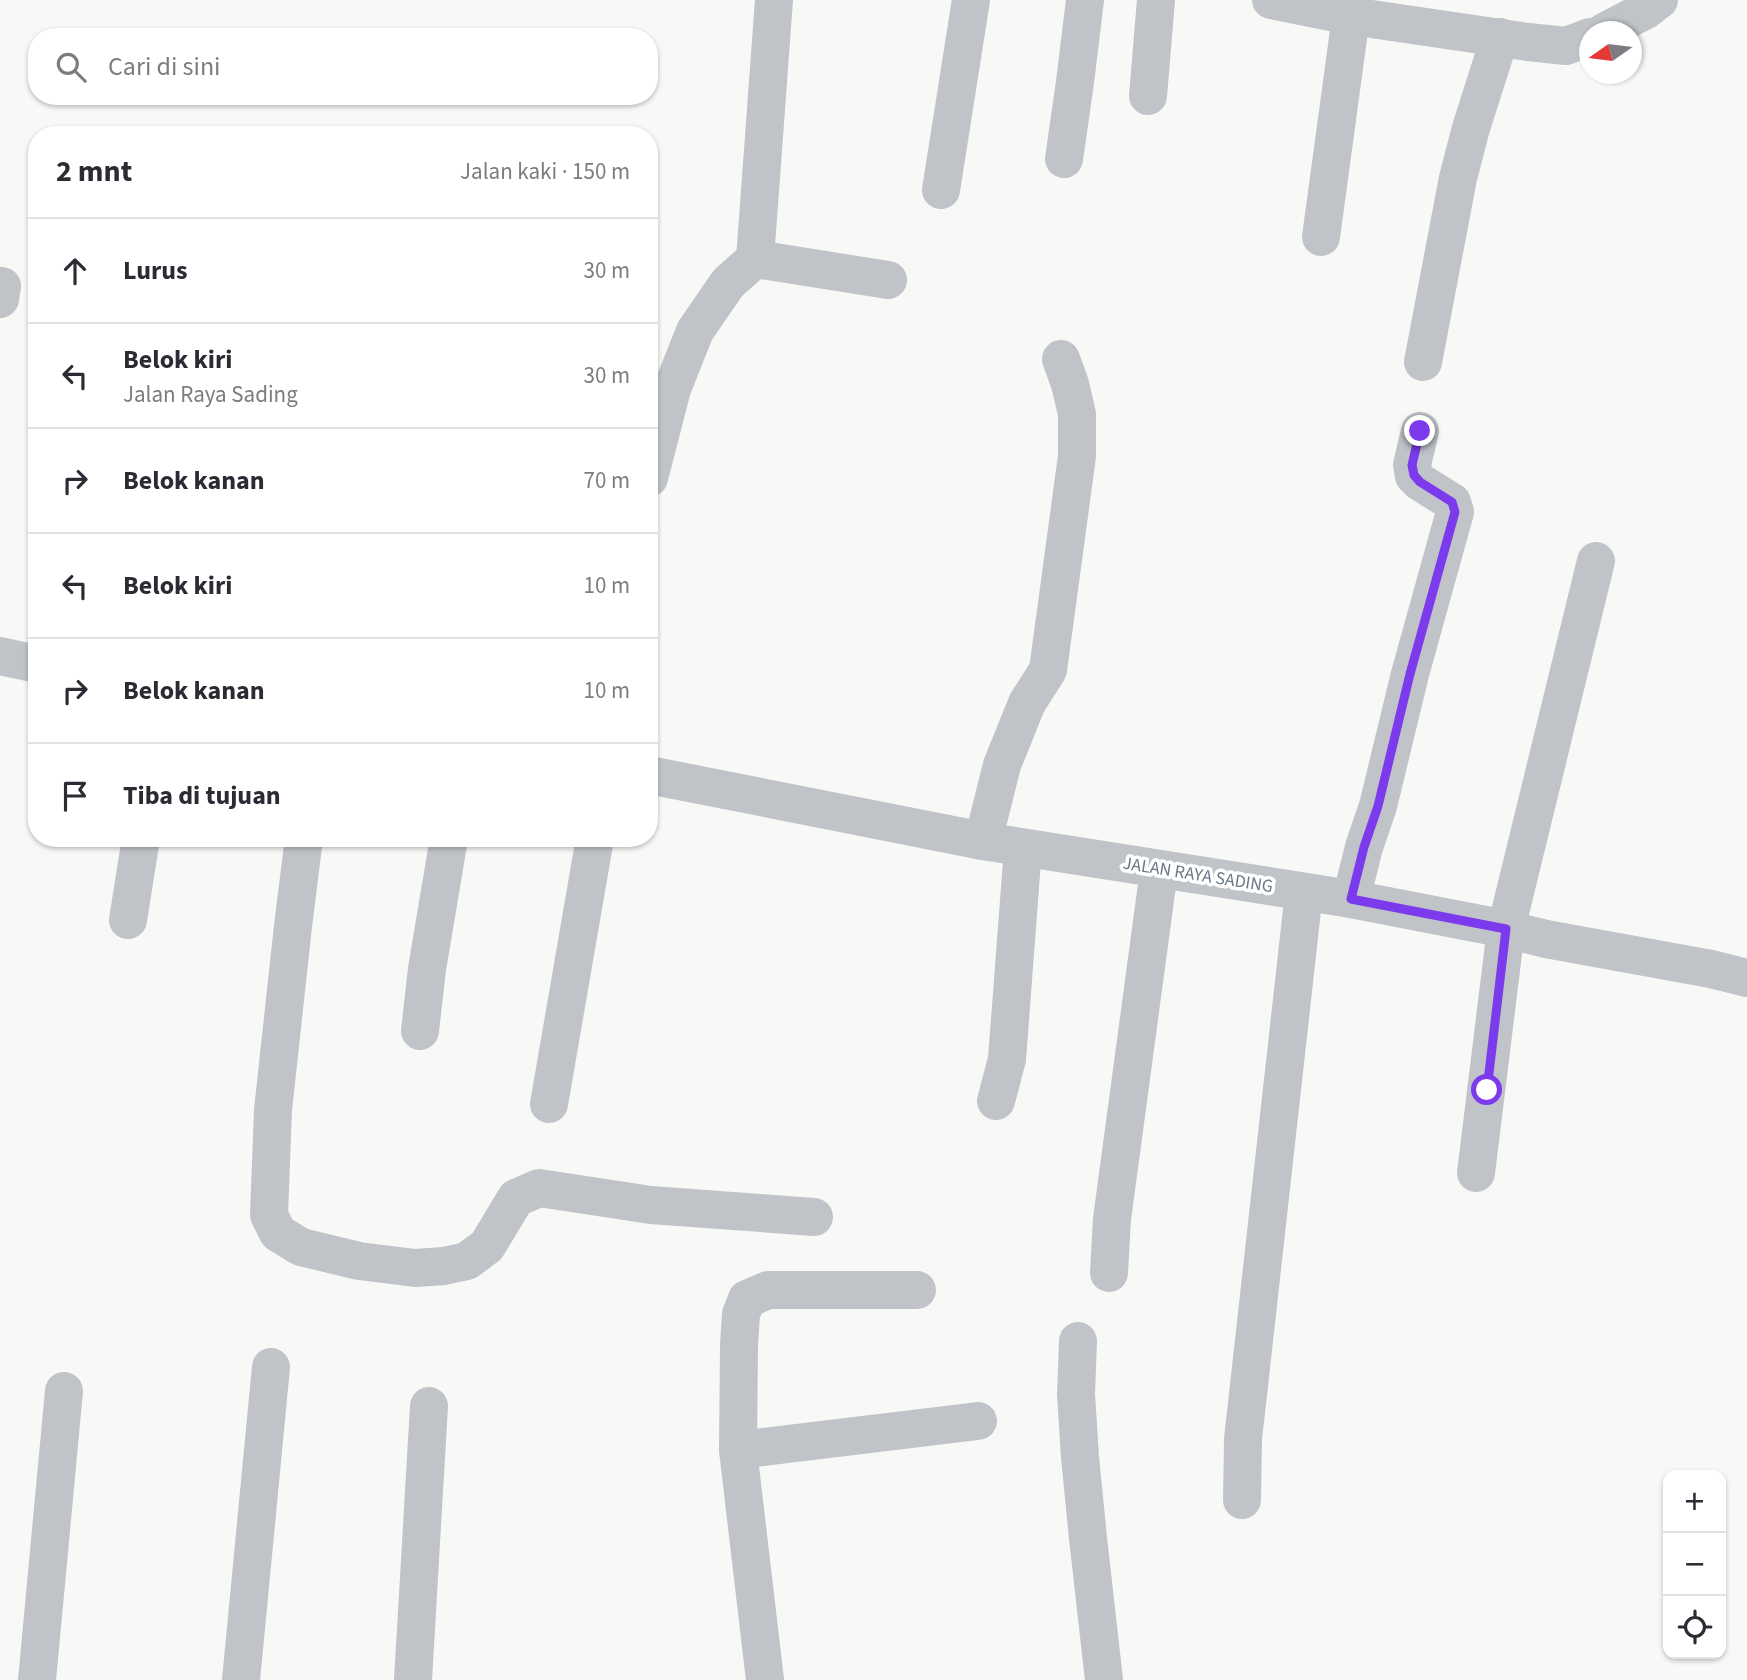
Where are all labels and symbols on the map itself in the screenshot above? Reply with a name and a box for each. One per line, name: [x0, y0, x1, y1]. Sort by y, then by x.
north arrow: [1579, 21, 1642, 84]
route end: [1404, 415, 1435, 446]
street label: JALAN RAYA SADING: [1121, 851, 1275, 899]
route start: [1471, 1074, 1502, 1105]

